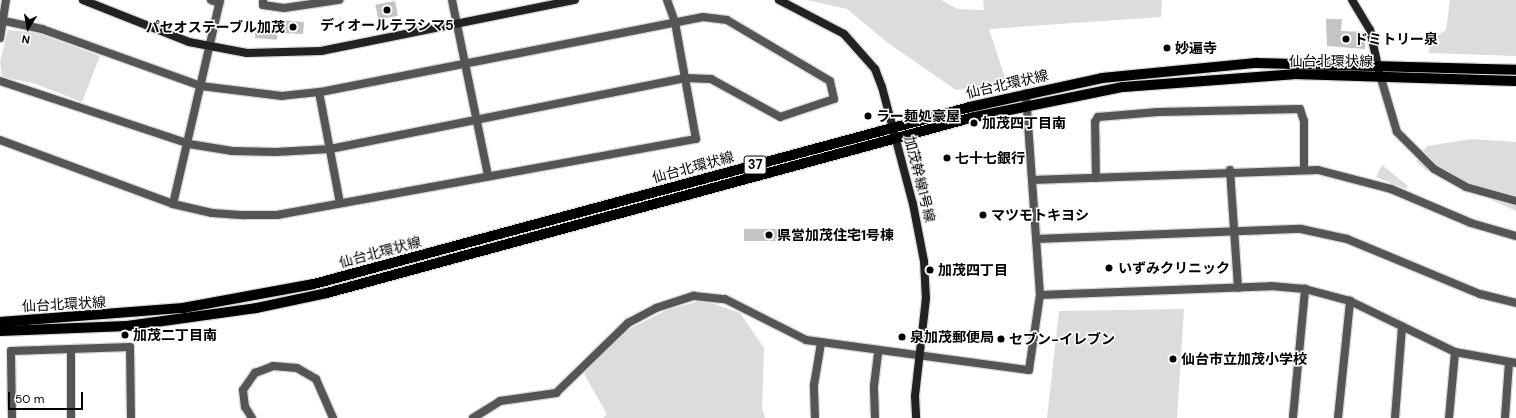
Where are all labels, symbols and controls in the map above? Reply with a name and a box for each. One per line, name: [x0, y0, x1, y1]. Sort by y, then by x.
marker: ディオールテラシマ5: [382, 5, 392, 15]
north arrow: [8, 8, 48, 48]
place label: ディオールテラシマ5: [320, 17, 454, 33]
place label: パセオステーブル加茂: [145, 19, 285, 35]
marker: パセオステーブル加茂: [288, 22, 298, 32]
place label: ドミトリー泉: [1354, 31, 1438, 47]
text: N: [20, 32, 31, 47]
marker: ドミトリー泉: [1341, 34, 1351, 44]
place label: 妙遍寺: [1175, 40, 1217, 56]
marker: 妙遍寺: [1162, 43, 1172, 53]
street label: 仙台北環状線: [1289, 53, 1373, 69]
street label: 仙台北環状線: [964, 66, 1050, 102]
place label: ラー麺処豪屋: [876, 108, 960, 124]
marker: ラー麺処豪屋: [863, 111, 873, 121]
place label: 加茂四丁目南: [982, 115, 1066, 131]
marker: 加茂四丁目南: [969, 118, 979, 128]
street label: 加茂幹線1号線: [901, 134, 939, 224]
street label: 仙台北環状線: [650, 148, 736, 186]
place label: 七十七銀行: [955, 150, 1025, 166]
marker: 七十七銀行: [942, 153, 952, 163]
road number: 37: [743, 154, 767, 176]
place label: マツモトキヨシ: [991, 207, 1089, 223]
marker: マツモトキヨシ: [978, 210, 988, 220]
place label: 県営加茂住宅1号棟: [777, 227, 894, 243]
marker: 県営加茂住宅1号棟: [764, 230, 774, 240]
street label: 仙台北環状線: [337, 233, 423, 271]
place label: いずみクリニック: [1118, 260, 1230, 276]
place label: 加茂四丁目: [938, 262, 1008, 278]
marker: いずみクリニック: [1103, 262, 1115, 274]
marker: 加茂四丁目: [925, 265, 935, 275]
street label: 仙台北環状線: [22, 293, 106, 315]
place label: 加茂二丁目南: [133, 327, 217, 343]
place label: 泉加茂郵便局: [910, 329, 994, 345]
marker: 加茂二丁目南: [120, 330, 130, 340]
place label: セブン-イレブン: [1009, 331, 1115, 347]
marker: 泉加茂郵便局: [897, 332, 907, 342]
marker: セブン-イレブン: [996, 334, 1006, 344]
place label: 仙台市立加茂小学校: [1181, 351, 1307, 367]
marker: 仙台市立加茂小学校: [1168, 354, 1178, 364]
scale bar: [10, 384, 85, 410]
text: 50 m: [15, 391, 44, 407]

